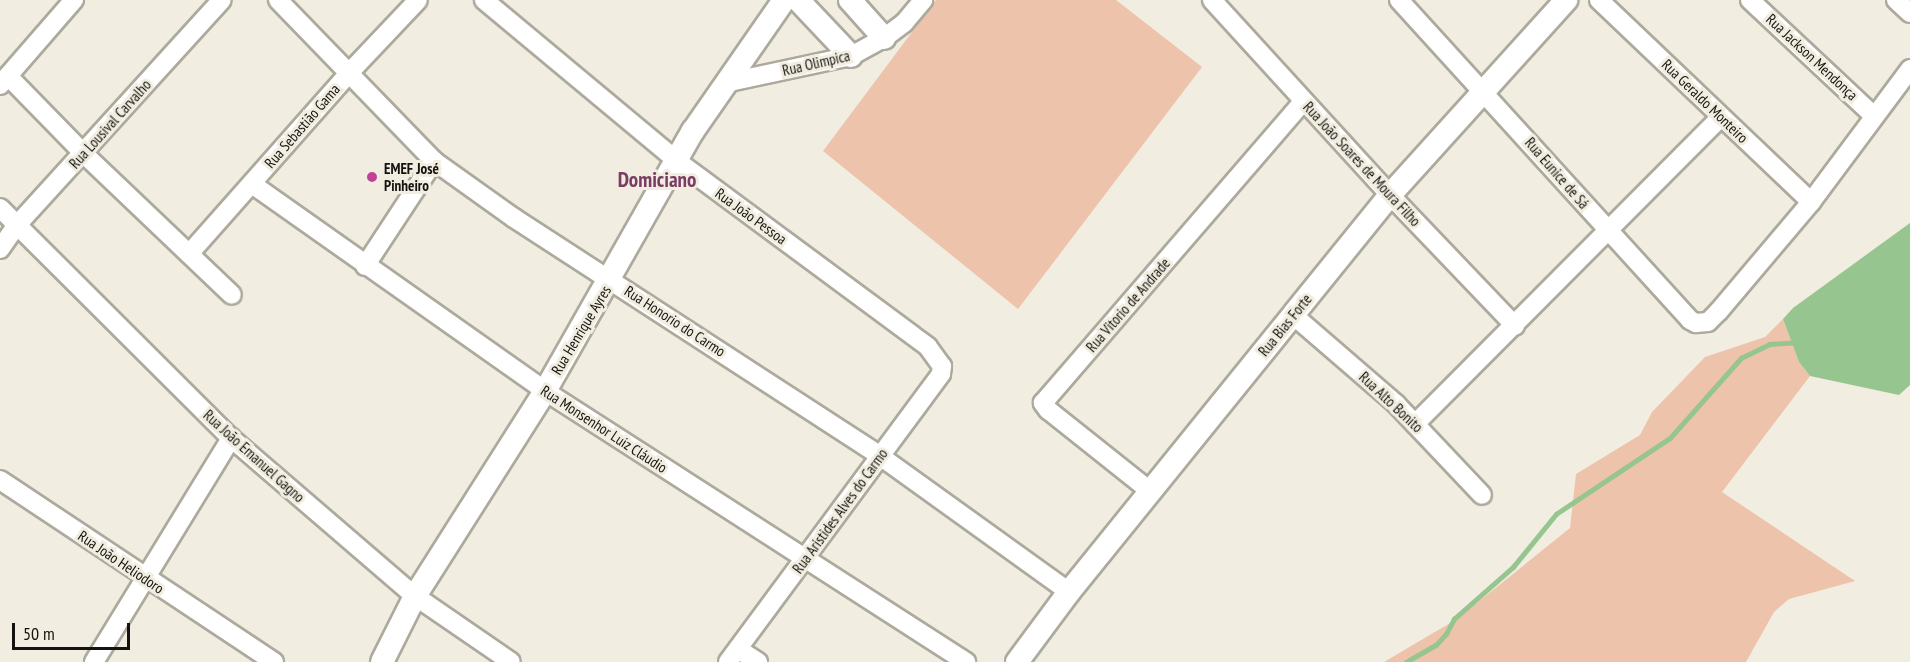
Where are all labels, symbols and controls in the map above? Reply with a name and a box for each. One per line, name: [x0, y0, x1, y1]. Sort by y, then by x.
street label: Rua Jackson Mendonça: [1763, 10, 1861, 104]
street label: Rua Olimpica: [780, 46, 852, 80]
street label: Rua Geraldo Monteiro: [1658, 55, 1752, 147]
street label: Rua Lousival Carvalho: [65, 76, 155, 172]
street label: Rua Sebastião Gama: [261, 80, 343, 172]
street label: Rua João Soares de Moura Filho: [1300, 98, 1424, 230]
street label: Rua Eunice de Sá: [1521, 134, 1593, 212]
place label: EMEF José Pinheiro: [384, 159, 439, 194]
district label: Domiciano: [618, 167, 696, 193]
marker: EMEF José Pinheiro: [365, 170, 379, 184]
street label: Rua João Pessoa: [712, 184, 790, 248]
street label: Rua Vitorio de Andrade: [1082, 254, 1174, 356]
street label: Rua Henrique Ayres: [547, 282, 615, 378]
street label: Rua Honorio do Carmo: [621, 282, 729, 360]
street label: Rua Bias Forte: [1254, 290, 1316, 360]
street label: Rua Alto Bonito: [1355, 368, 1427, 436]
street label: Rua Monsenhor Luiz Cláudio: [537, 381, 671, 477]
street label: Rua João Emanuel Gagno: [200, 406, 308, 506]
street label: Rua Aristides Alves do Carmo: [788, 445, 892, 577]
street label: Rua João Heliodoro: [75, 527, 167, 597]
scale bar: [15, 611, 134, 649]
text: 50 m: [23, 622, 55, 645]

